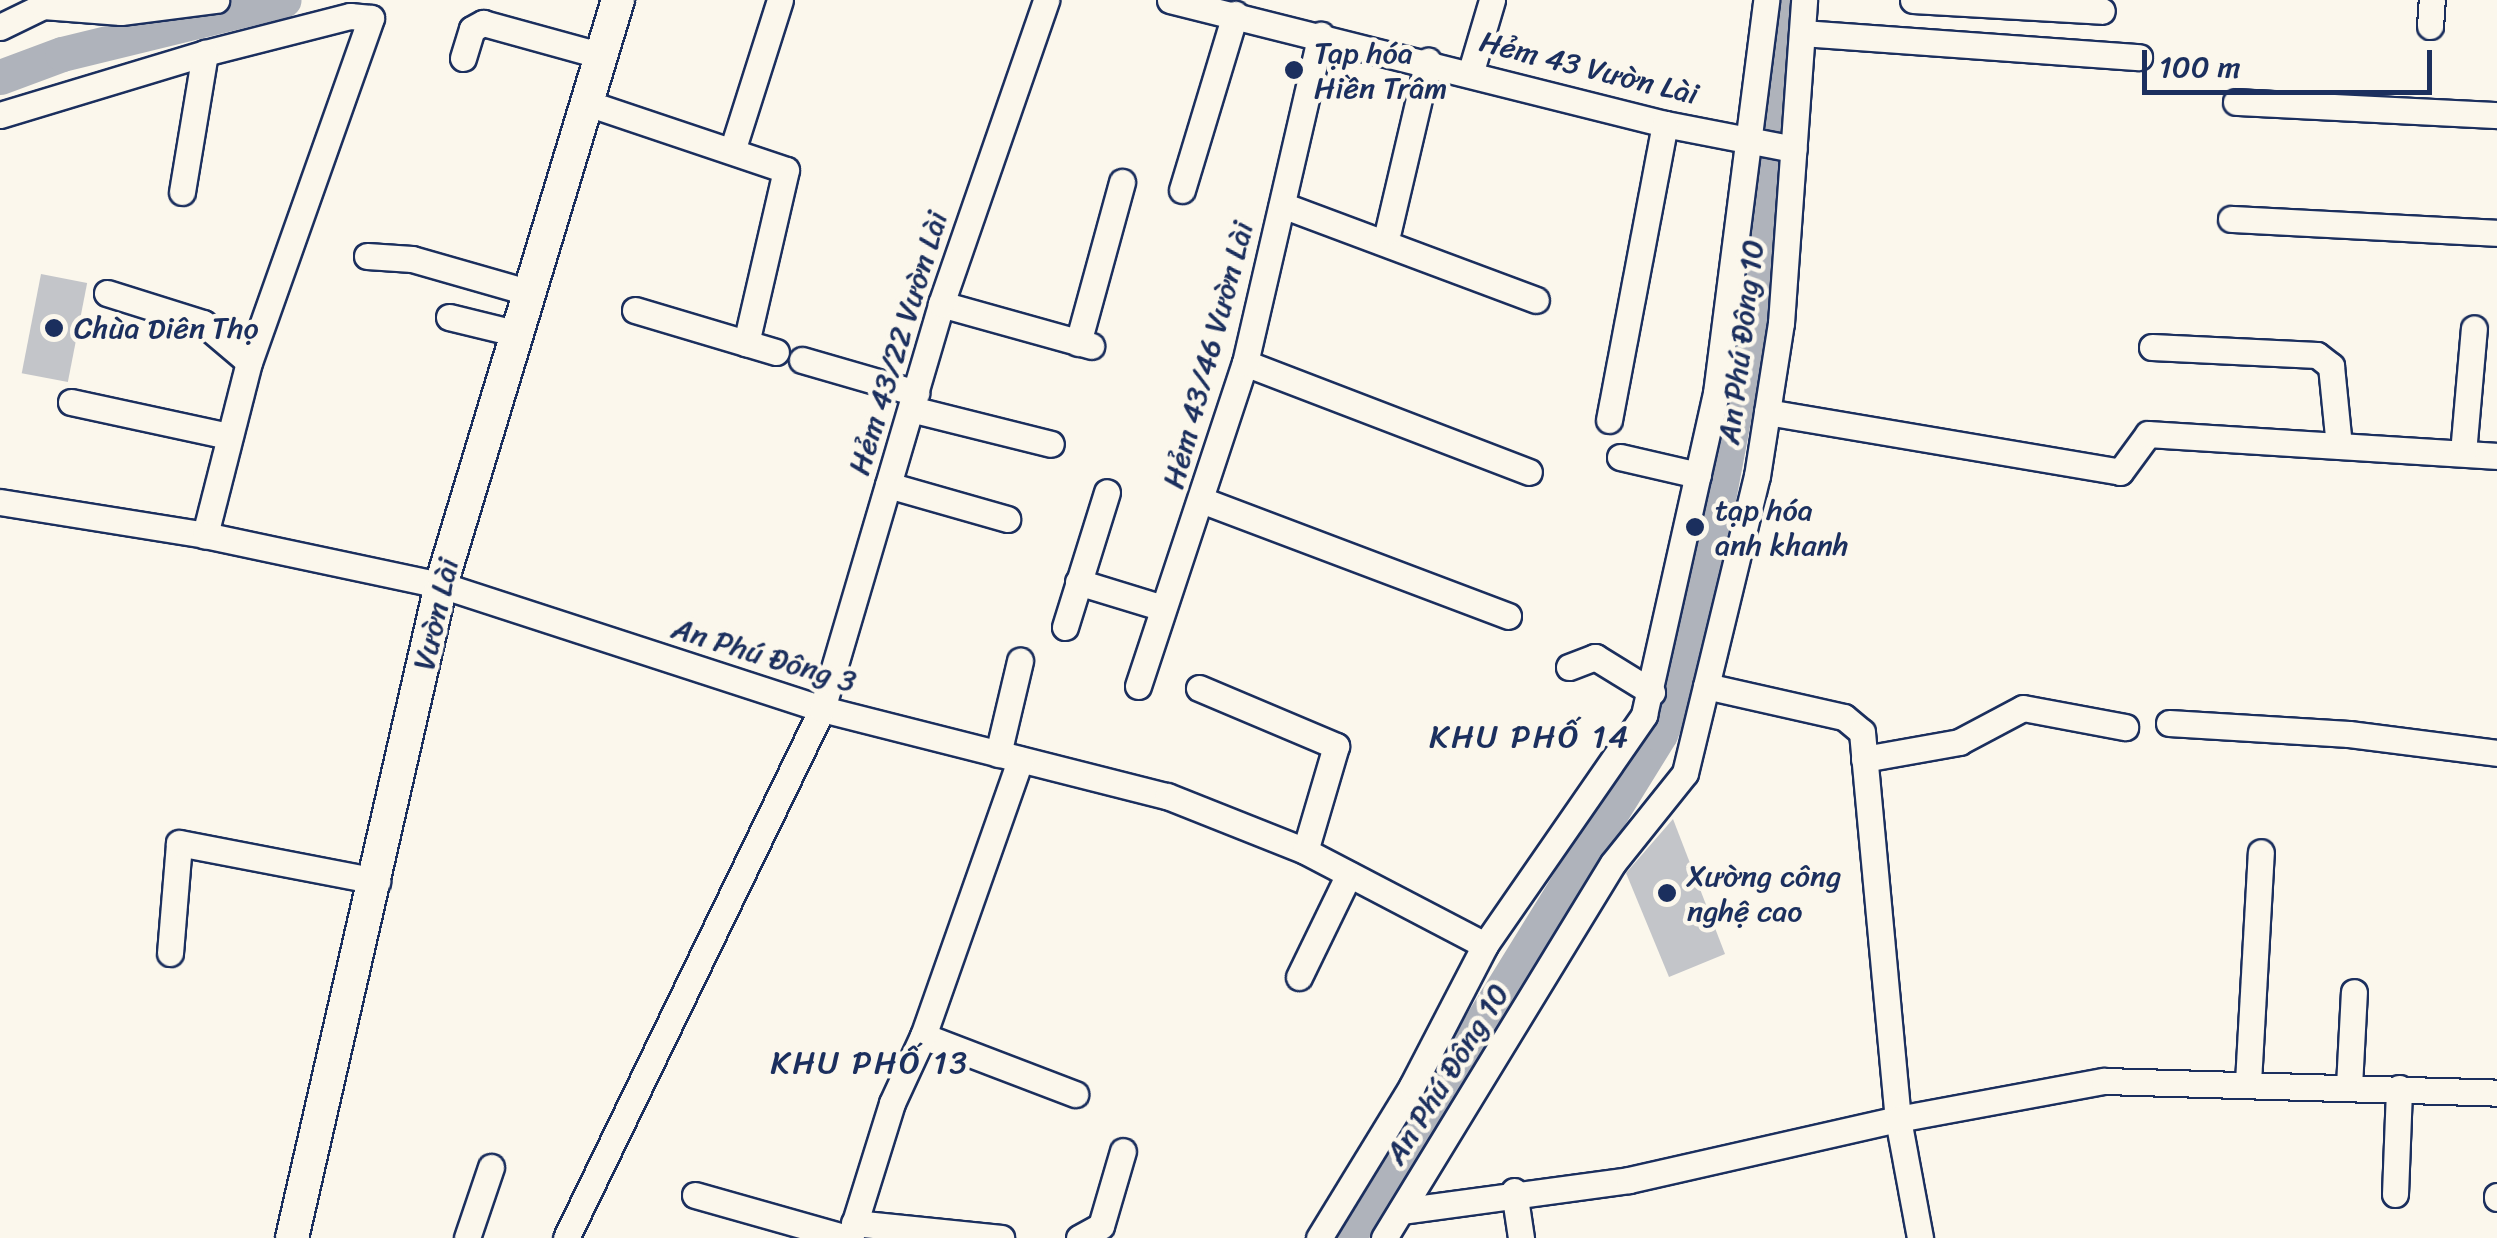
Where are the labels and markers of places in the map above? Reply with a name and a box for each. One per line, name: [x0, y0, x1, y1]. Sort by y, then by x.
place label: Tạp hóa Hiền Trâm: [1314, 35, 1447, 106]
marker: Tạp hóa Hiền Trâm: [1283, 59, 1305, 81]
place label: Chùa Diên Thọ: [74, 310, 261, 346]
marker: Chùa Diên Thọ: [43, 317, 65, 339]
place label: tạp hóa anh khanh: [1715, 492, 1848, 562]
marker: tạp hóa anh khanh: [1684, 516, 1706, 538]
place label: Xường công nghệ cao: [1687, 858, 1841, 928]
marker: Xường công nghệ cao: [1656, 882, 1678, 904]

